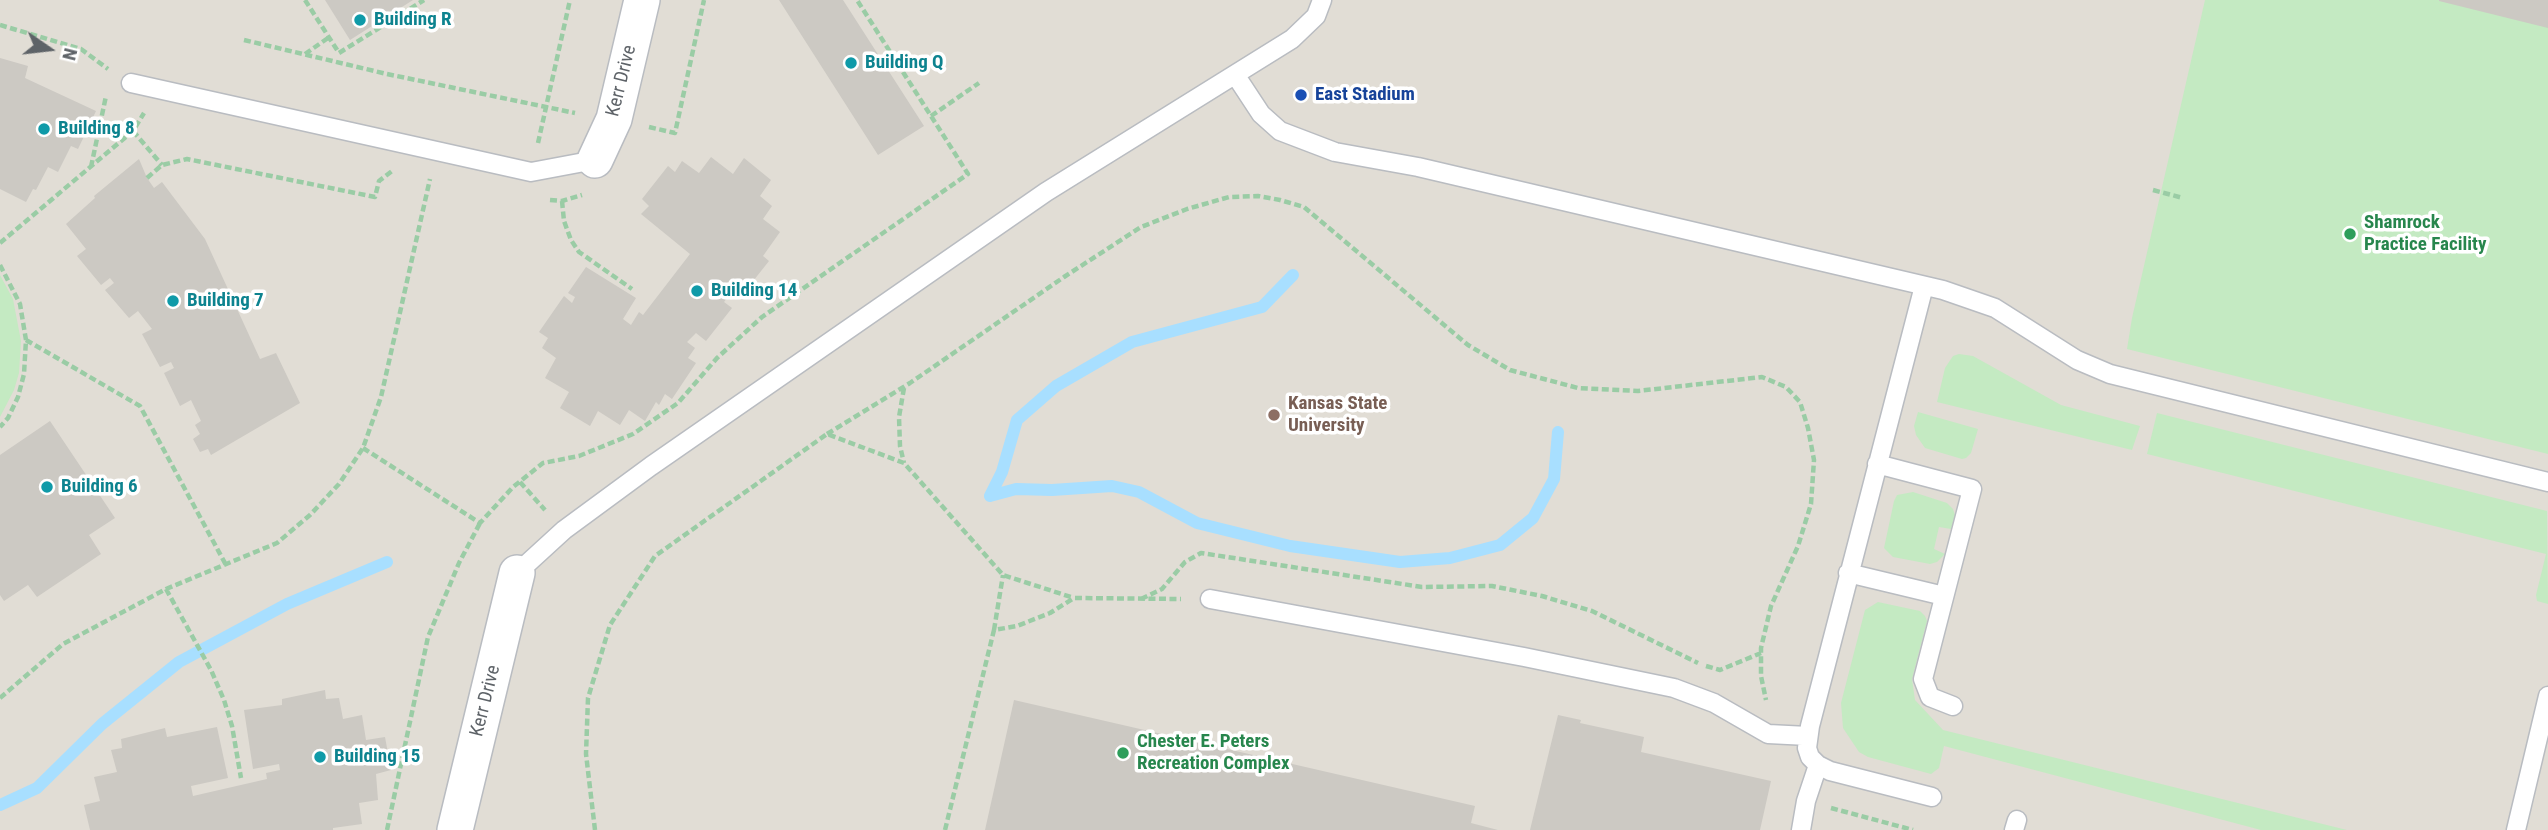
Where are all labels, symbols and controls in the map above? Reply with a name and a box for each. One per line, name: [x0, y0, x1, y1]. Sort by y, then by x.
place label: Building R: [374, 9, 452, 31]
marker: Building R: [352, 12, 368, 28]
north arrow: [14, 14, 84, 84]
street label: Kerr Drive: [602, 43, 642, 119]
text: N: [57, 46, 82, 63]
place label: Building Q: [865, 52, 944, 74]
marker: Building Q: [843, 55, 859, 71]
place label: East Stadium: [1315, 84, 1415, 106]
marker: East Stadium: [1293, 87, 1309, 103]
place label: Building 8: [58, 118, 135, 140]
marker: Building 8: [36, 121, 52, 137]
place label: Shamrock Practice Facility: [2364, 212, 2486, 256]
marker: Shamrock Practice Facility: [2342, 226, 2358, 242]
place label: Building 14: [711, 280, 797, 302]
marker: Building 14: [689, 283, 705, 299]
place label: Building 7: [187, 290, 264, 312]
marker: Building 7: [165, 293, 181, 309]
place label: Kansas State University: [1288, 393, 1387, 437]
marker: Kansas State University: [1266, 407, 1282, 423]
place label: Building 6: [61, 476, 138, 498]
marker: Building 6: [39, 479, 55, 495]
street label: Kerr Drive: [466, 663, 506, 739]
place label: Chester E. Peters Recreation Complex: [1137, 731, 1290, 775]
marker: Chester E. Peters Recreation Complex: [1115, 745, 1131, 761]
place label: Building 15: [334, 746, 420, 768]
marker: Building 15: [312, 749, 328, 765]

